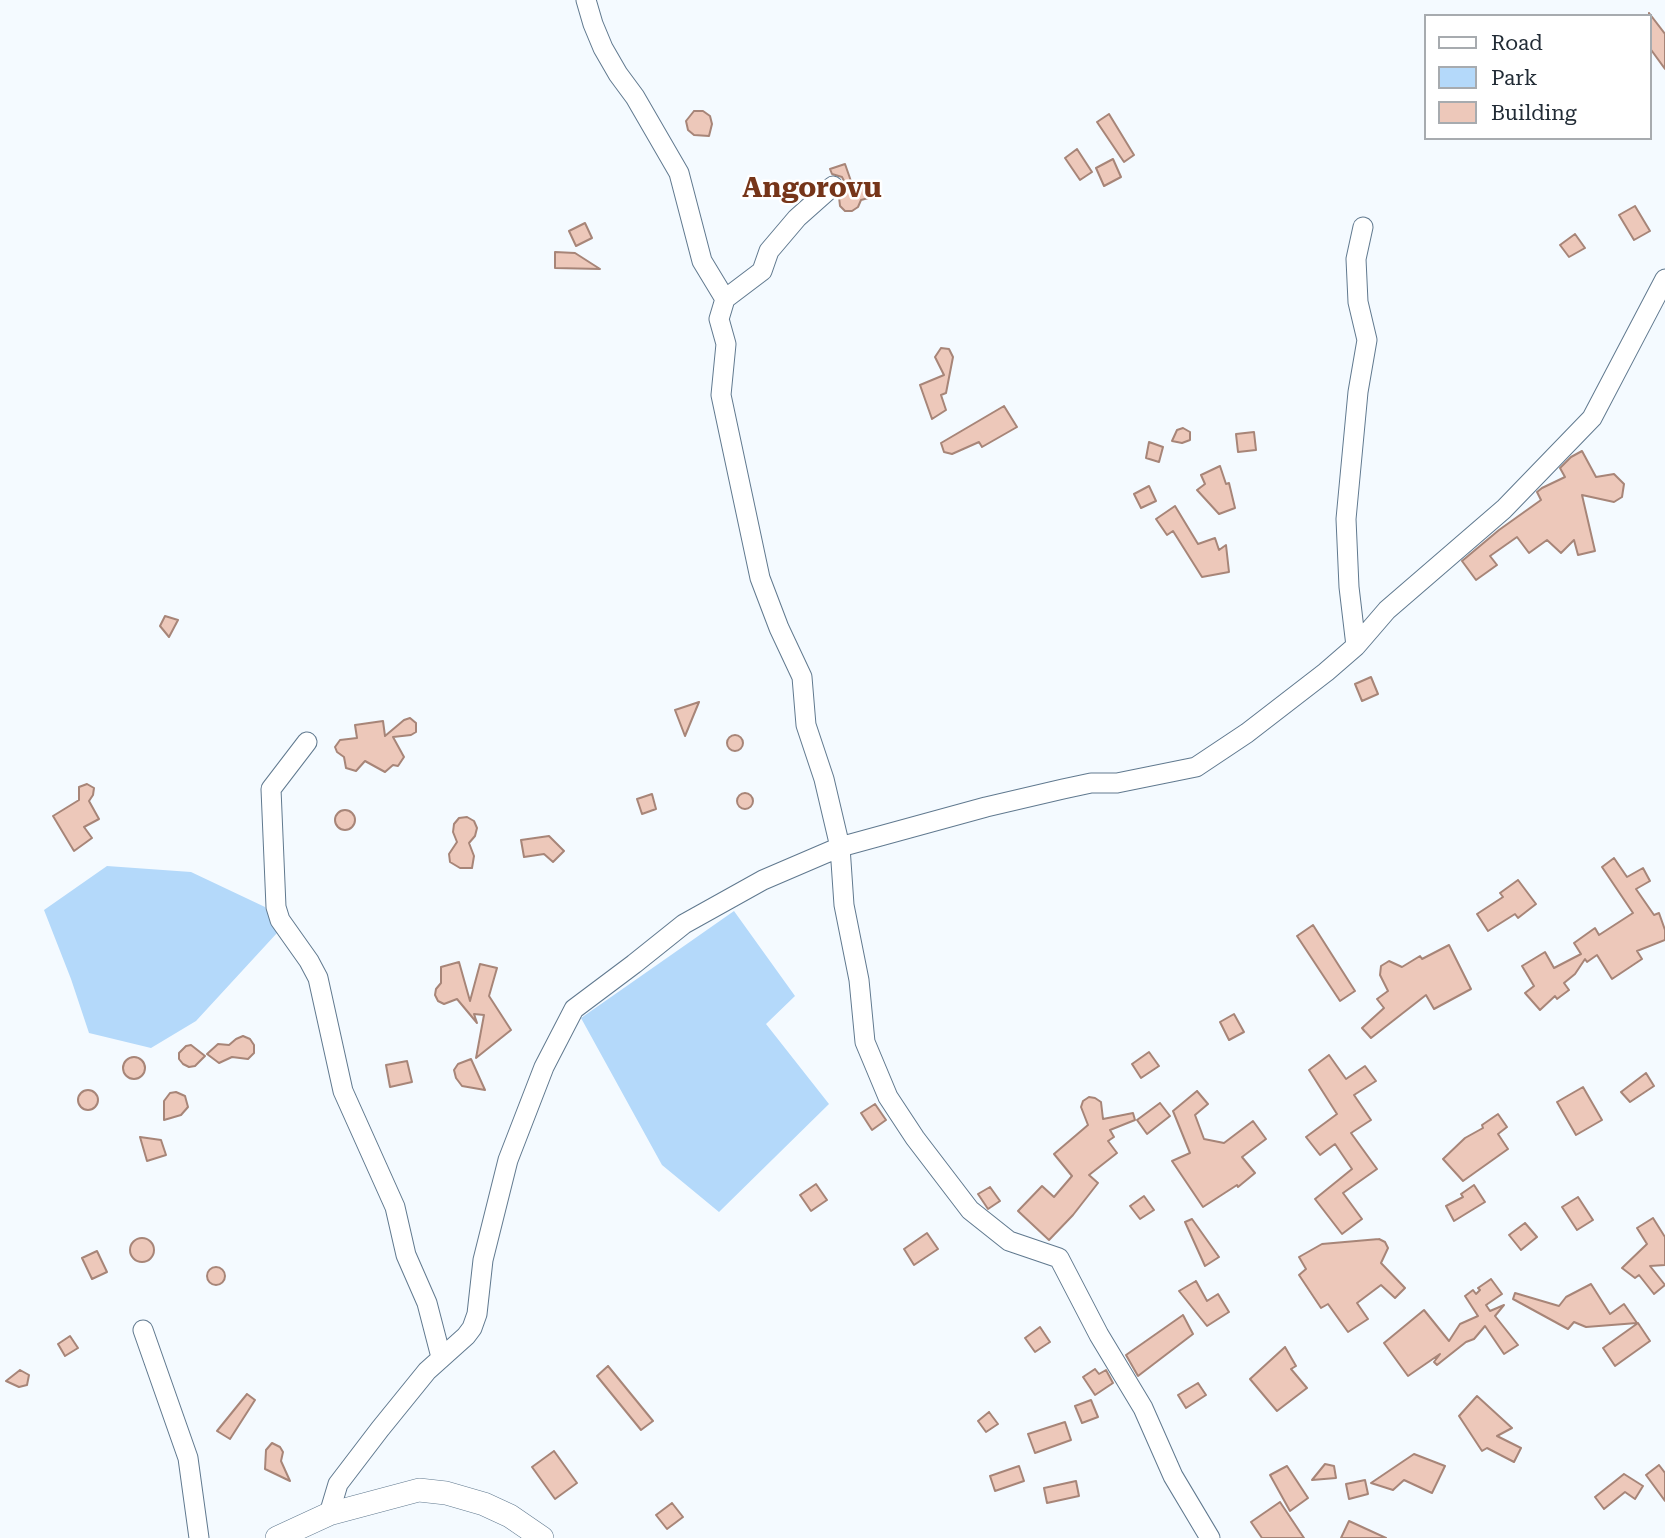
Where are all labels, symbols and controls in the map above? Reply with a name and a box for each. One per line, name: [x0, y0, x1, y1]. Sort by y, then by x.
legend: [1424, 14, 1651, 140]
text: Road: [1491, 31, 1543, 55]
text: Park: [1491, 66, 1537, 90]
text: Building: [1491, 101, 1577, 125]
district label: Angorovu: [742, 172, 882, 206]

